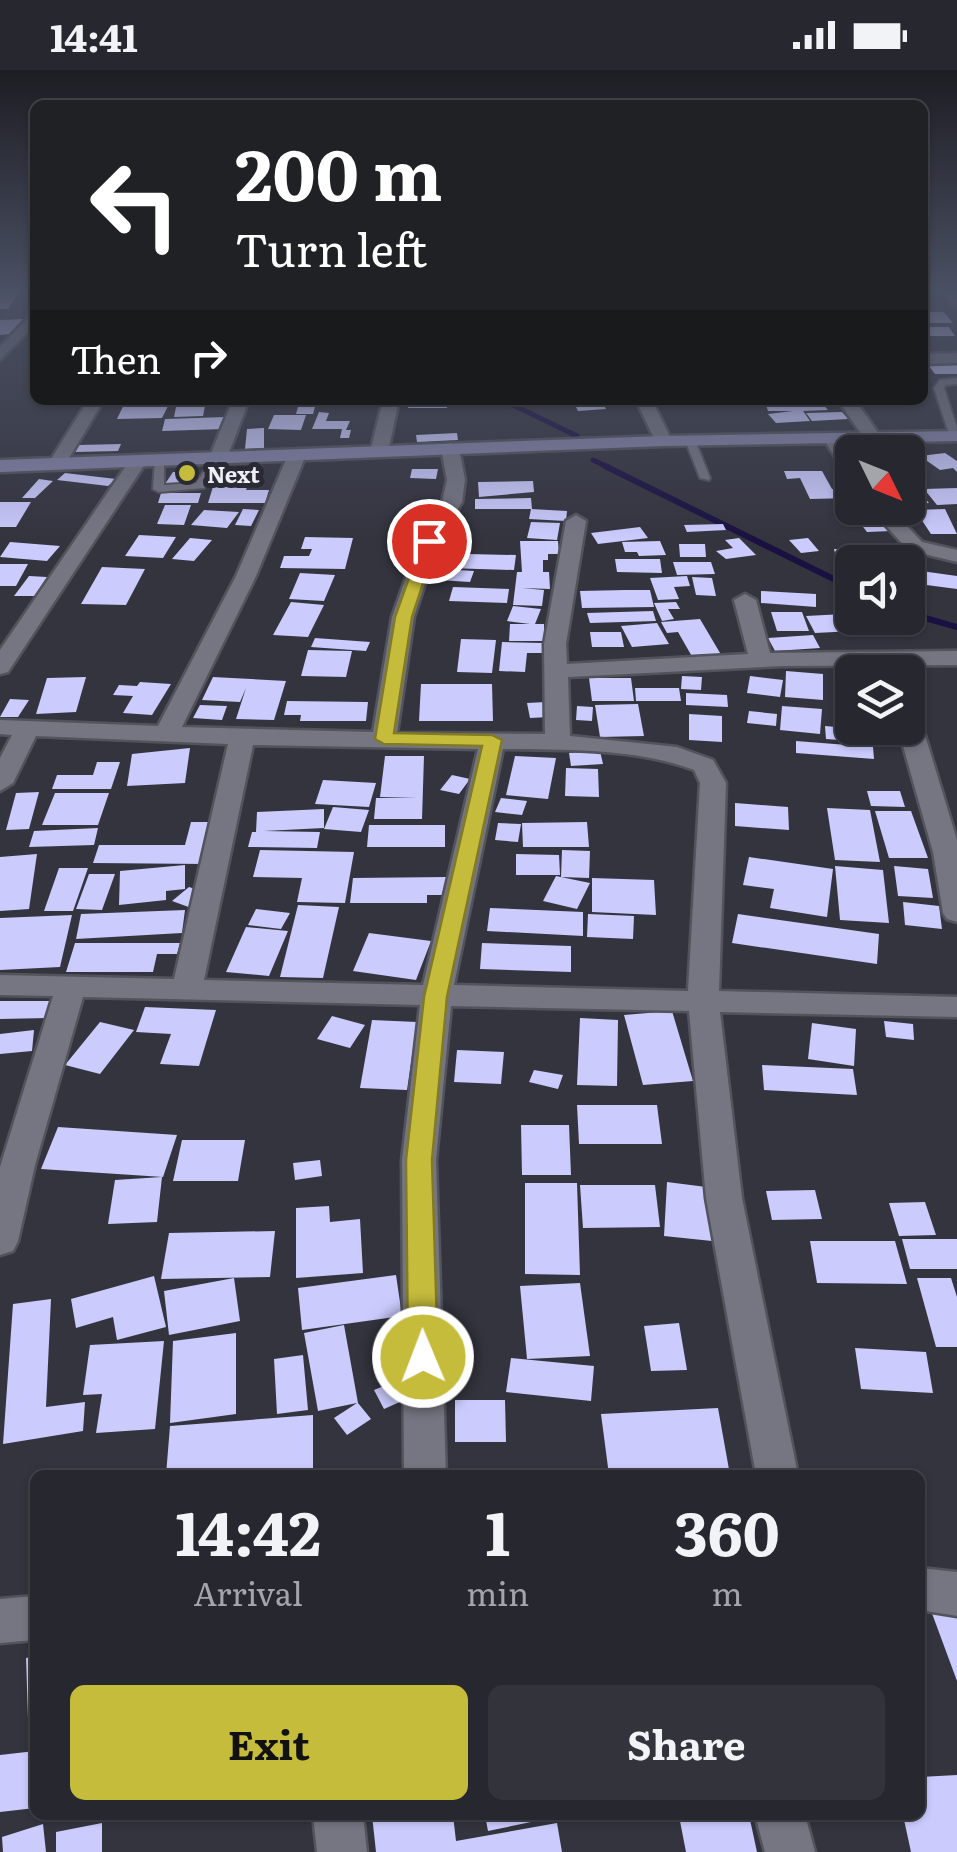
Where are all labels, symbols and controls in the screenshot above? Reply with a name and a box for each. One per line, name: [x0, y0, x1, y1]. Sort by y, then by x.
text: 14:41: [50, 7, 138, 64]
text: 200 m: [235, 119, 443, 223]
icon: left: [70, 140, 200, 270]
text: Turn left: [235, 214, 427, 281]
text: Then: [70, 329, 161, 386]
icon: right: [181, 330, 236, 385]
north arrow: [835, 435, 925, 525]
map controls: [835, 435, 925, 745]
place label: Next: [207, 457, 260, 490]
marker: Next: [176, 462, 198, 484]
pin: [387, 499, 472, 584]
icon: arrive: [402, 514, 457, 569]
button: sound: [835, 545, 925, 635]
button: layers: [835, 655, 925, 745]
position arrow: [371, 1305, 475, 1409]
text: 14:42: [175, 1485, 321, 1574]
text: 1: [485, 1485, 510, 1574]
text: 360: [674, 1485, 780, 1574]
text: Arrival: [193, 1568, 303, 1616]
text: min: [466, 1568, 529, 1616]
text: m: [712, 1568, 743, 1616]
button: Exit: [70, 1685, 468, 1800]
button: Share: [488, 1685, 885, 1800]

